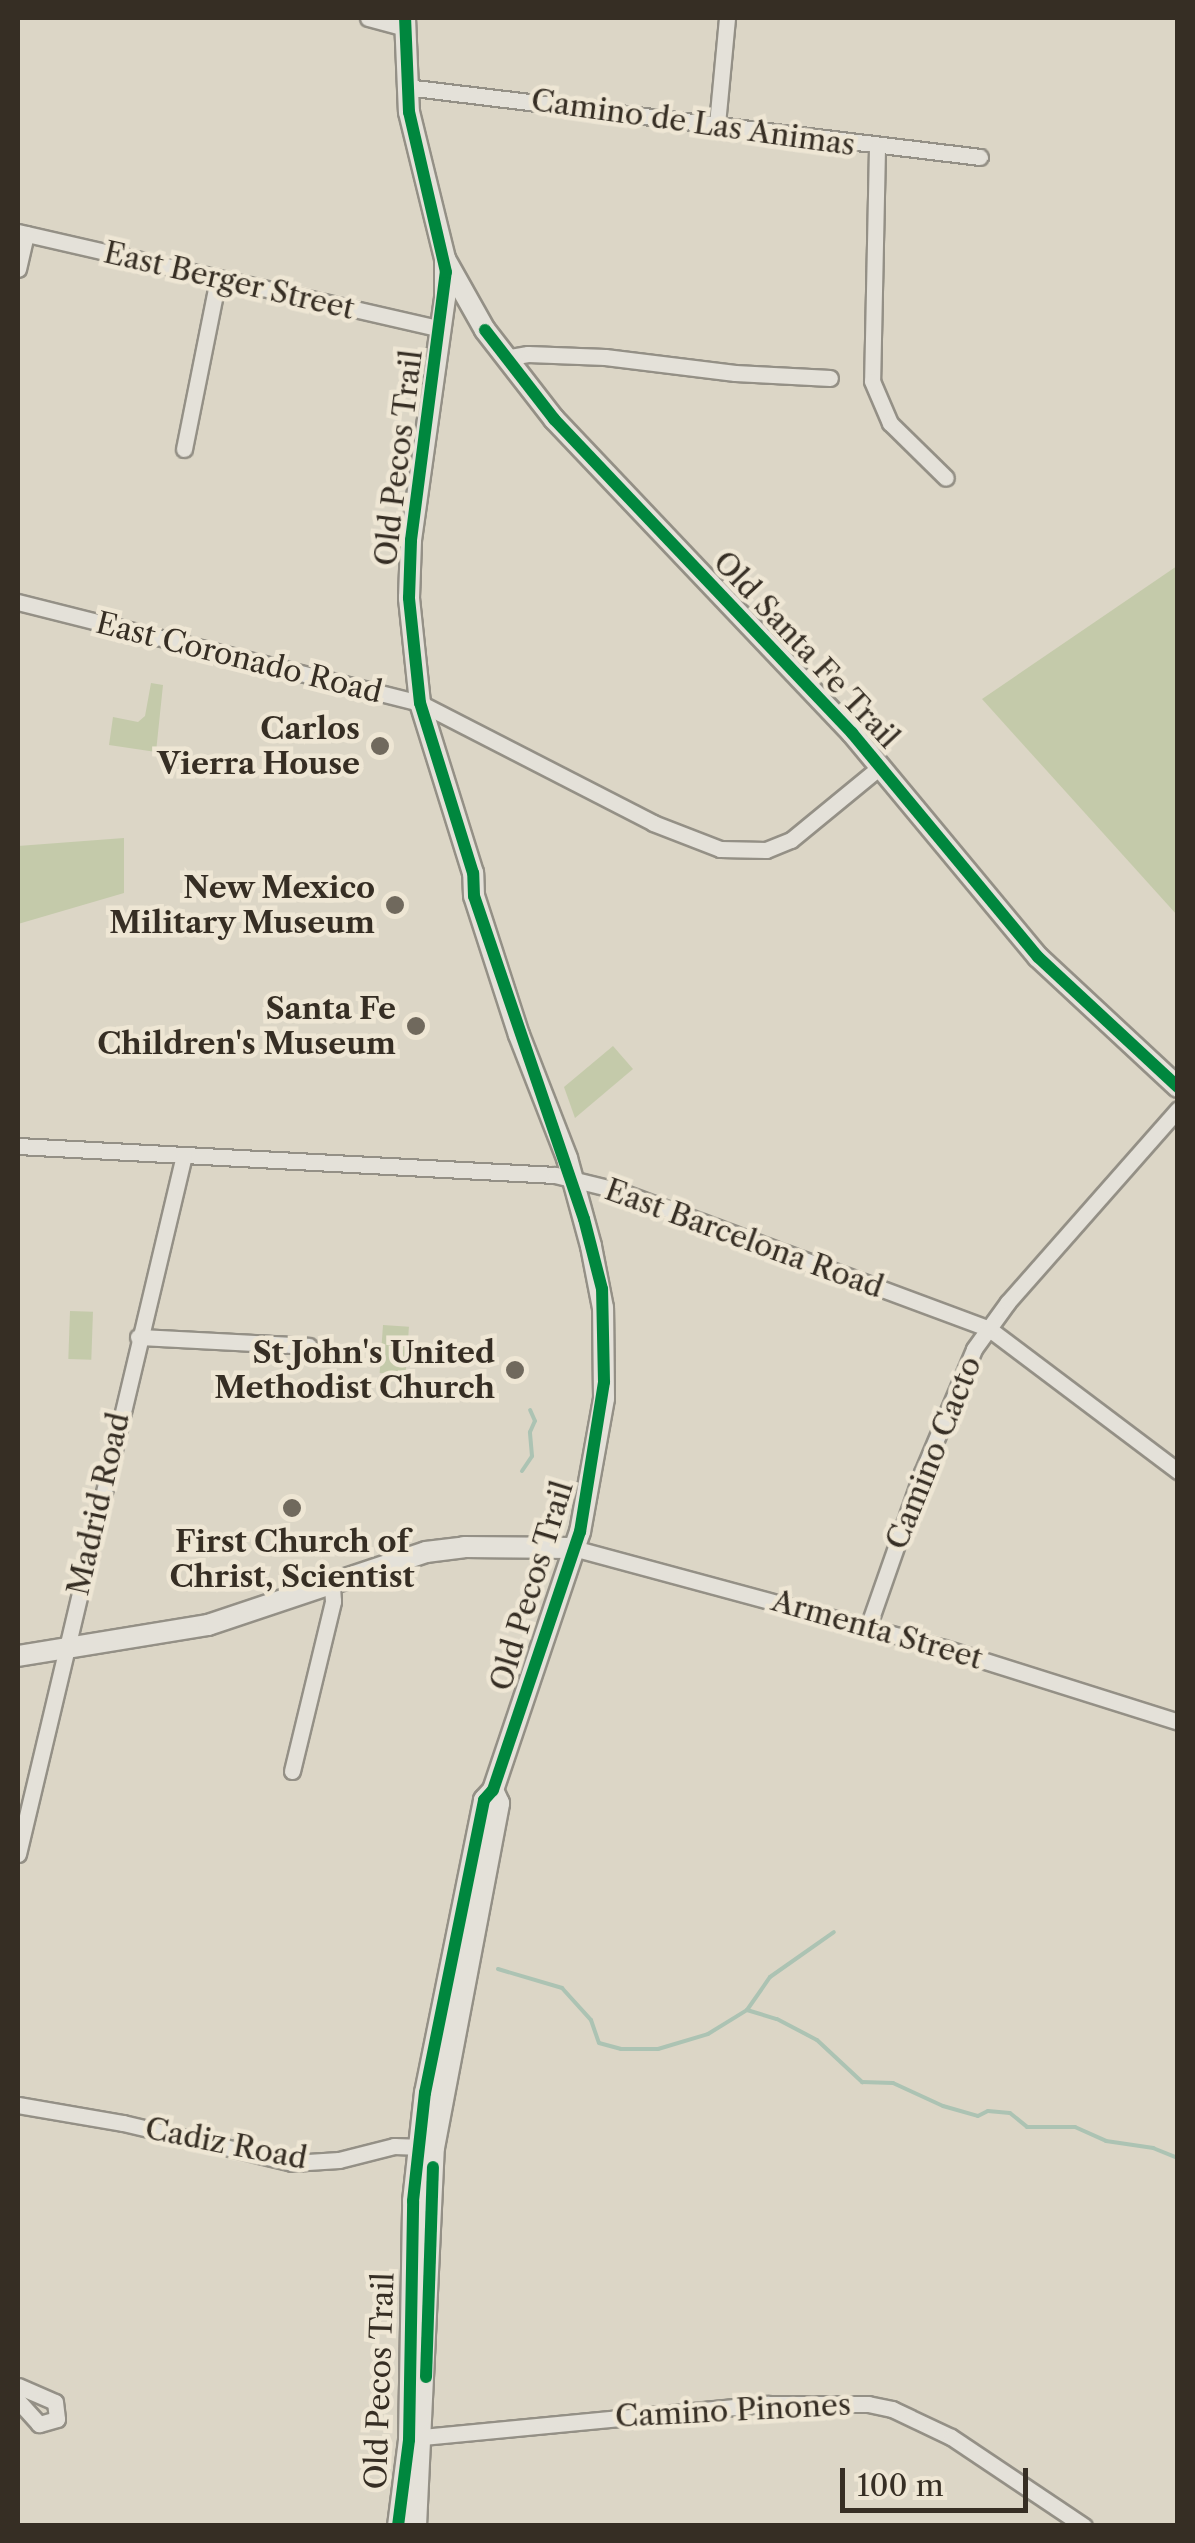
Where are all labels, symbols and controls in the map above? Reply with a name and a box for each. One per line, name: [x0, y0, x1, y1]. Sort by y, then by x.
street label: Camino de Las Animas: [528, 82, 858, 164]
street label: East Berger Street: [100, 235, 358, 327]
street label: Old Pecos Trail: [368, 348, 430, 568]
street label: Old Santa Fe Trail: [705, 544, 907, 756]
street label: East Coronado Road: [92, 605, 386, 711]
place label: Carlos Vierra House: [157, 711, 360, 782]
marker: Carlos Vierra House: [369, 735, 391, 757]
place label: New Mexico Military Museum: [108, 870, 375, 940]
marker: New Mexico Military Museum: [384, 894, 406, 916]
place label: Santa Fe Children's Museum: [97, 991, 396, 1062]
marker: Santa Fe Children's Museum: [405, 1015, 427, 1037]
street label: East Barcelona Road: [600, 1172, 888, 1306]
place label: St John's United Methodist Church: [214, 1335, 495, 1406]
street label: Camino Cacto: [879, 1351, 989, 1555]
marker: St John's United Methodist Church: [504, 1359, 526, 1381]
street label: Madrid Road: [60, 1409, 138, 1599]
street label: Old Pecos Trail: [483, 1477, 581, 1695]
marker: First Church of Christ, Scientist: [281, 1497, 303, 1519]
place label: First Church of Christ, Scientist: [170, 1524, 414, 1594]
street label: Armenta Street: [767, 1583, 987, 1677]
street label: Cadiz Road: [142, 2111, 310, 2177]
street label: Old Pecos Trail: [358, 2271, 402, 2491]
street label: Camino Pinones: [614, 2387, 852, 2435]
scale bar: [845, 2448, 1032, 2510]
text: 100 m: [857, 2467, 944, 2504]

